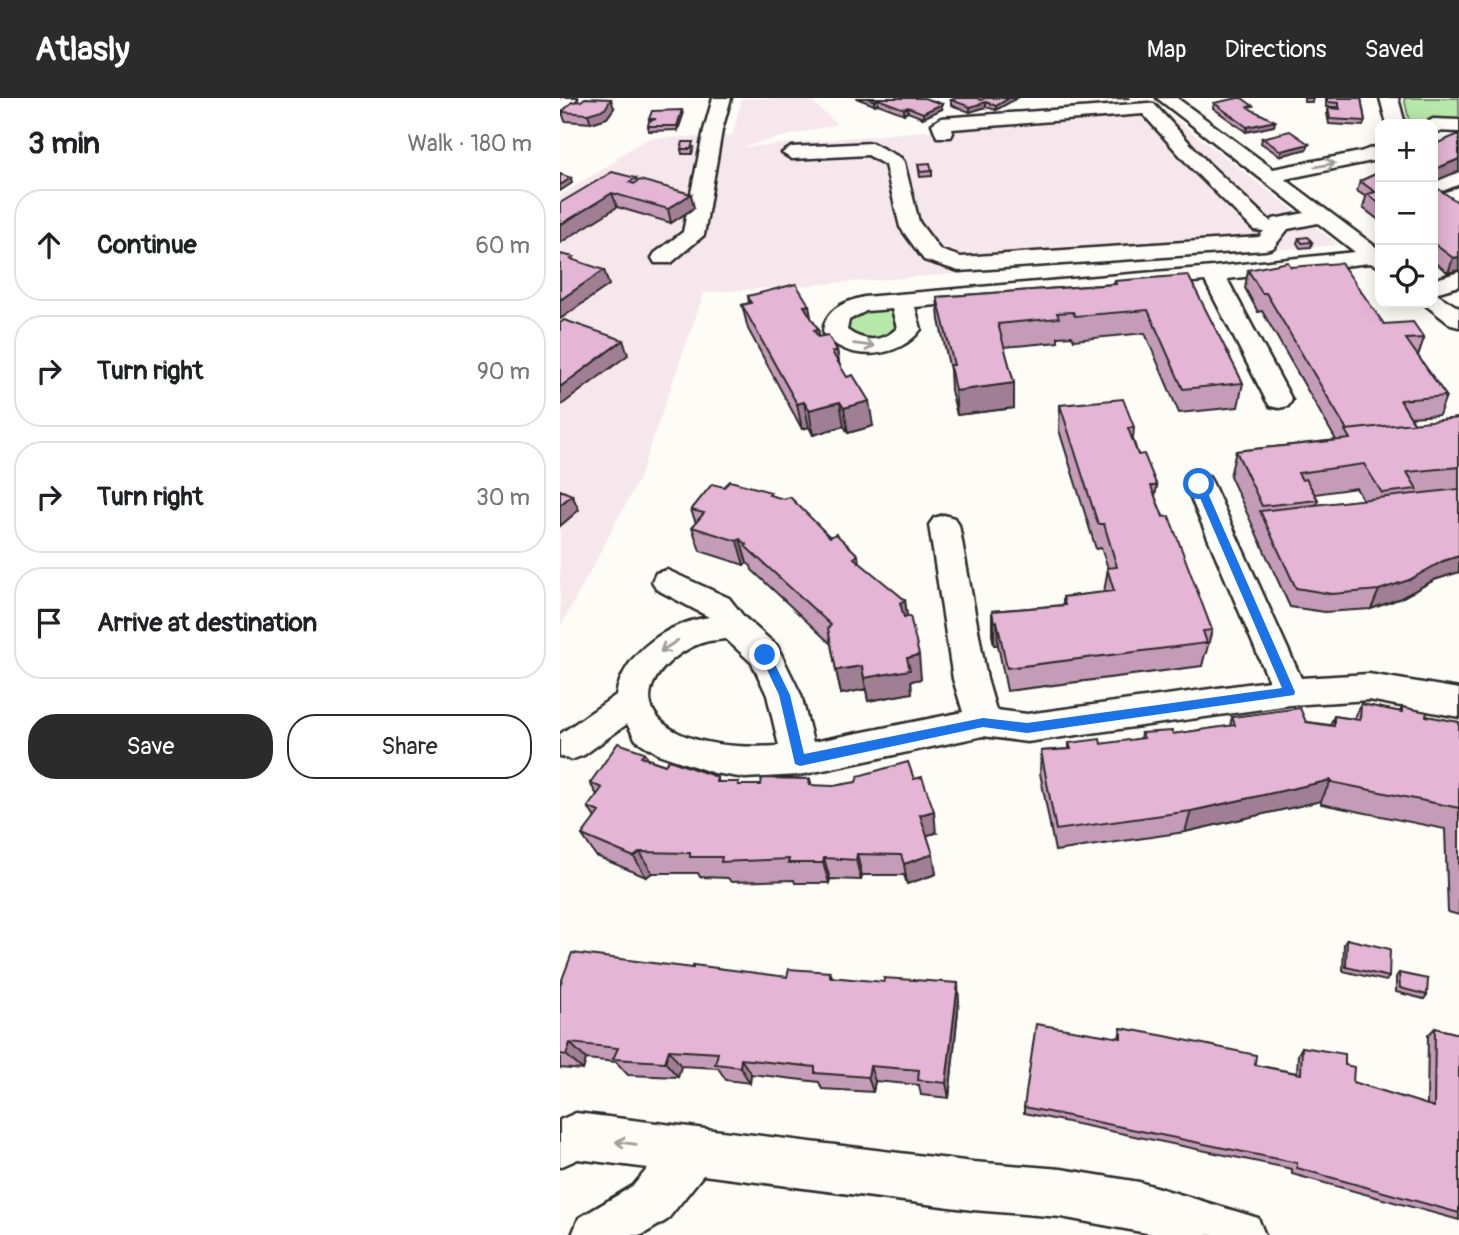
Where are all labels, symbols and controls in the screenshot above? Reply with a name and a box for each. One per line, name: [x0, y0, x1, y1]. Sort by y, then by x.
text: Atlasly: [35, 29, 130, 70]
text: Map: [1147, 35, 1187, 64]
text: Directions: [1225, 35, 1326, 64]
text: Saved: [1364, 35, 1424, 64]
map controls: [1375, 119, 1438, 308]
button: +: [1375, 119, 1438, 182]
text: 3 min: [28, 125, 100, 162]
text: Walk · 180 m: [407, 129, 532, 158]
one-way arrow: [1313, 158, 1336, 171]
button: −: [1375, 182, 1438, 245]
icon: ahead: [30, 226, 68, 264]
text: Continue: [97, 229, 197, 261]
text: 60 m: [475, 231, 530, 260]
button: locate: [1375, 245, 1438, 308]
one-way arrow: [852, 338, 875, 351]
icon: right: [30, 352, 68, 390]
text: Turn right: [97, 355, 203, 387]
text: 90 m: [477, 357, 530, 386]
route start: [1183, 468, 1214, 499]
icon: right: [30, 478, 68, 516]
text: Turn right: [97, 481, 203, 513]
text: 30 m: [476, 483, 530, 512]
icon: arrive: [30, 604, 68, 642]
text: Arrive at destination: [97, 607, 317, 639]
one-way arrow: [660, 639, 679, 654]
route end: [749, 639, 780, 670]
button: Save: [28, 714, 273, 779]
button: Share: [287, 714, 532, 779]
one-way arrow: [615, 1136, 638, 1149]

